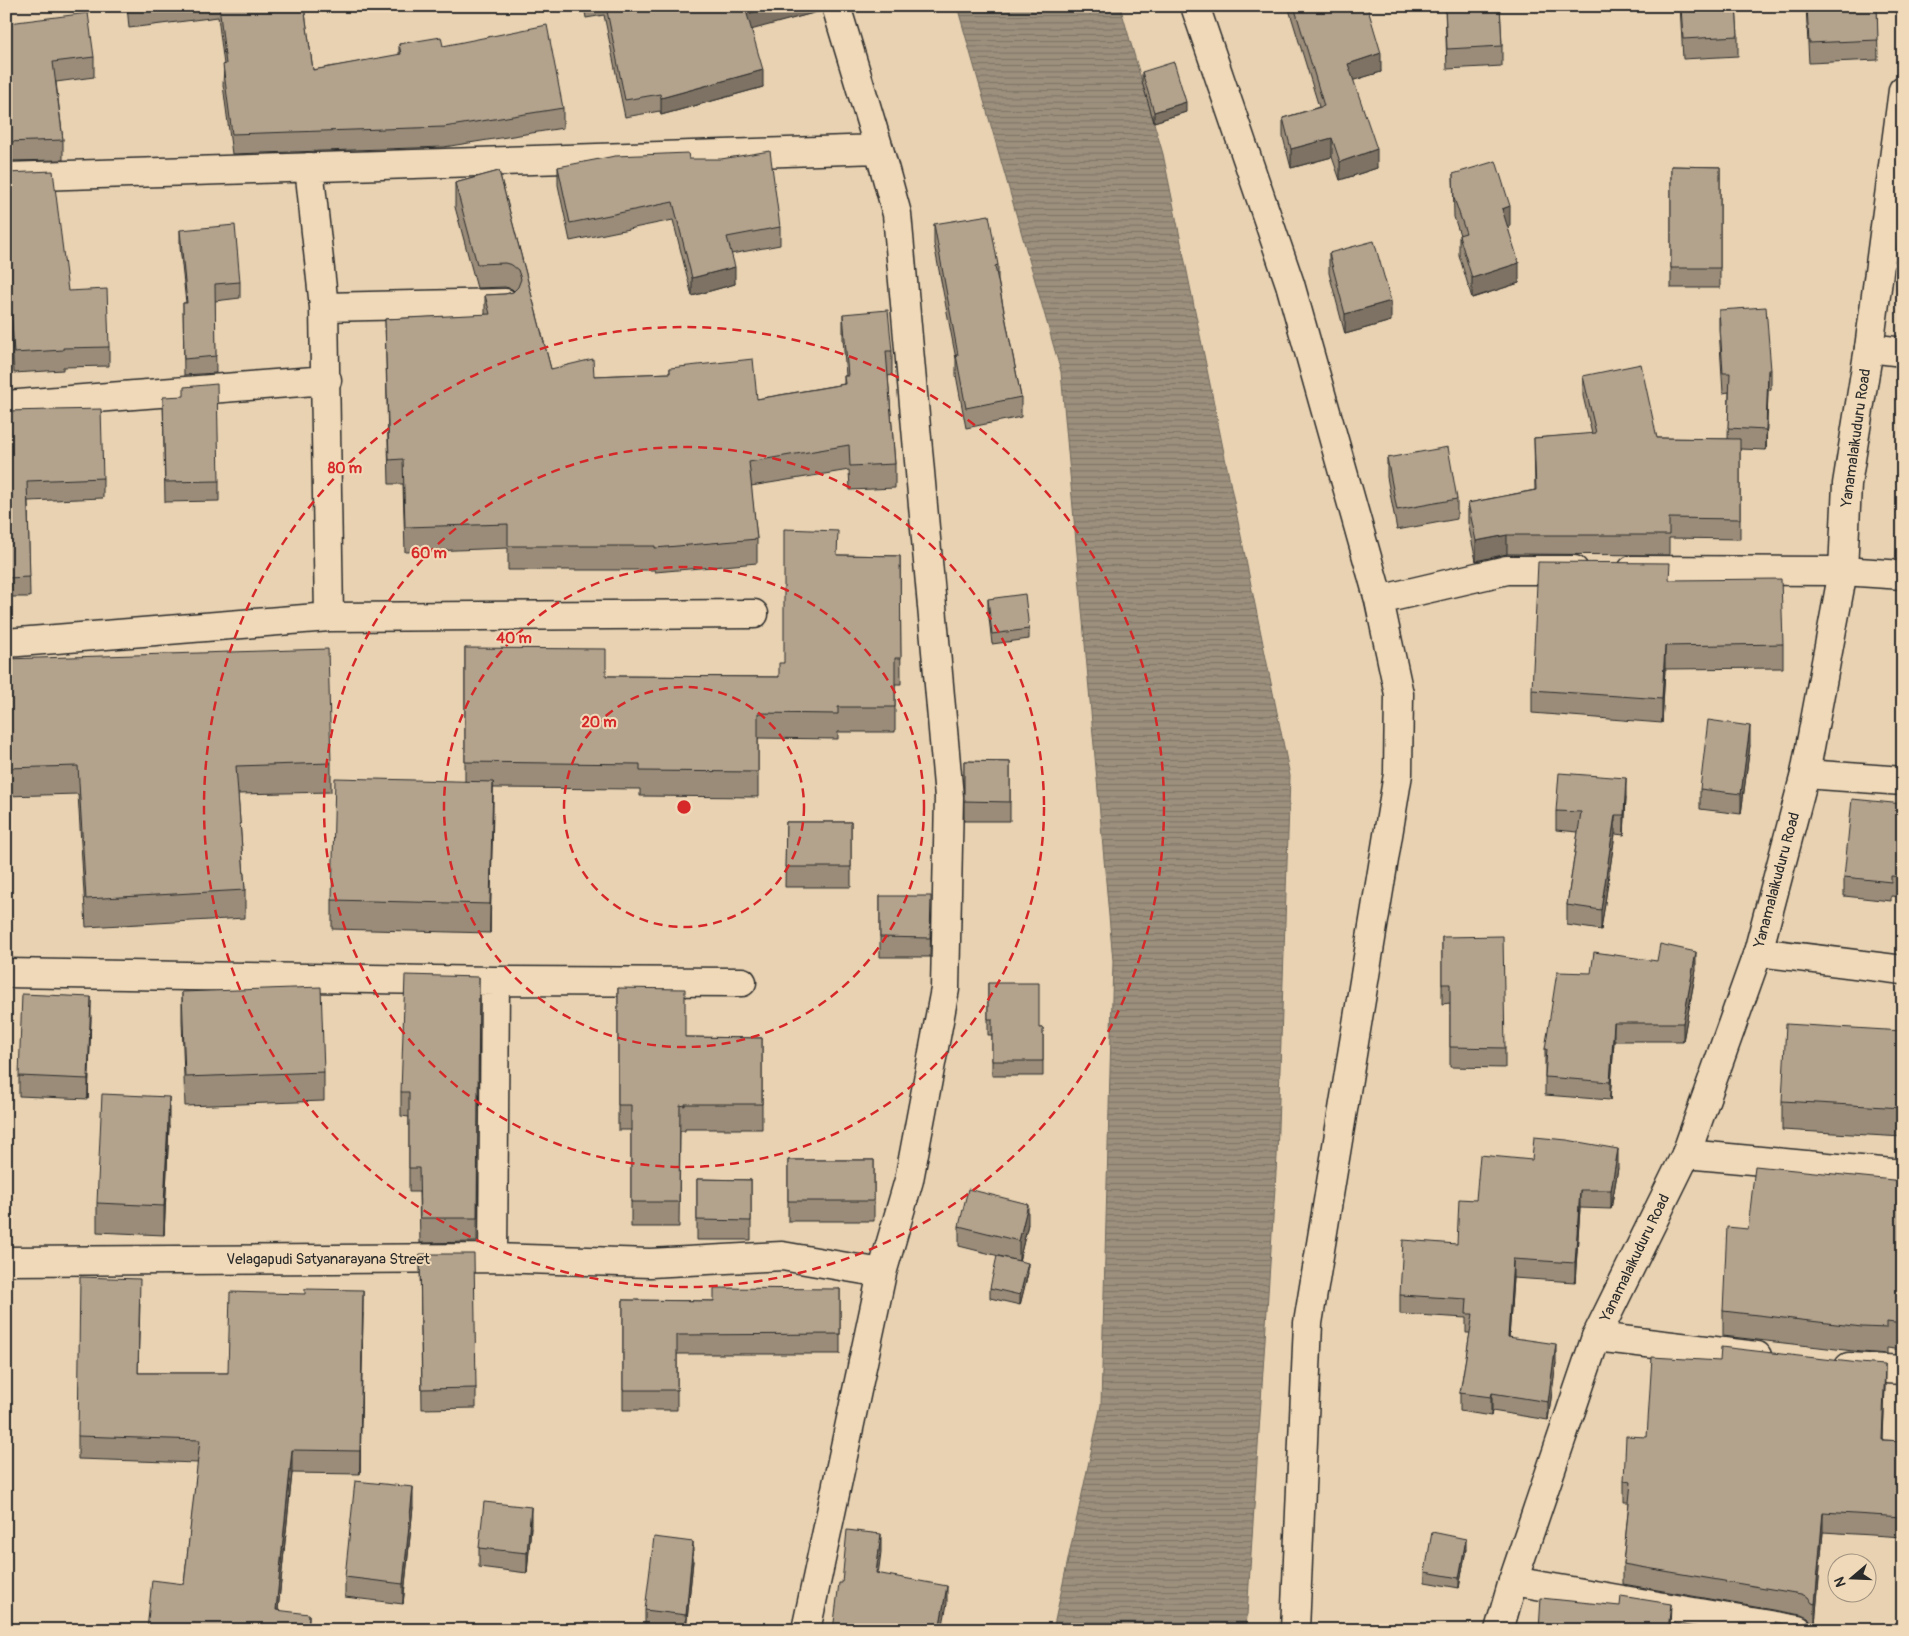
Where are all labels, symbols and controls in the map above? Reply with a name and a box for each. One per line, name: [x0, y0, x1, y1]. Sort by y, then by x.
street label: Yanamalaikuduru Road: [1837, 368, 1875, 509]
text: 80 m: [328, 459, 362, 478]
text: 60 m: [411, 544, 447, 563]
text: 40 m: [496, 629, 532, 648]
text: 20 m: [581, 713, 617, 732]
centre of rings: [675, 798, 693, 816]
street label: Yanamalaikuduru Road: [1750, 810, 1804, 951]
street label: Yanamalaikuduru Road: [1595, 1191, 1674, 1326]
street label: Velagapudi Satyanarayana Street: [226, 1250, 431, 1269]
north arrow: [1826, 1554, 1876, 1604]
text: N: [1831, 1575, 1850, 1589]

